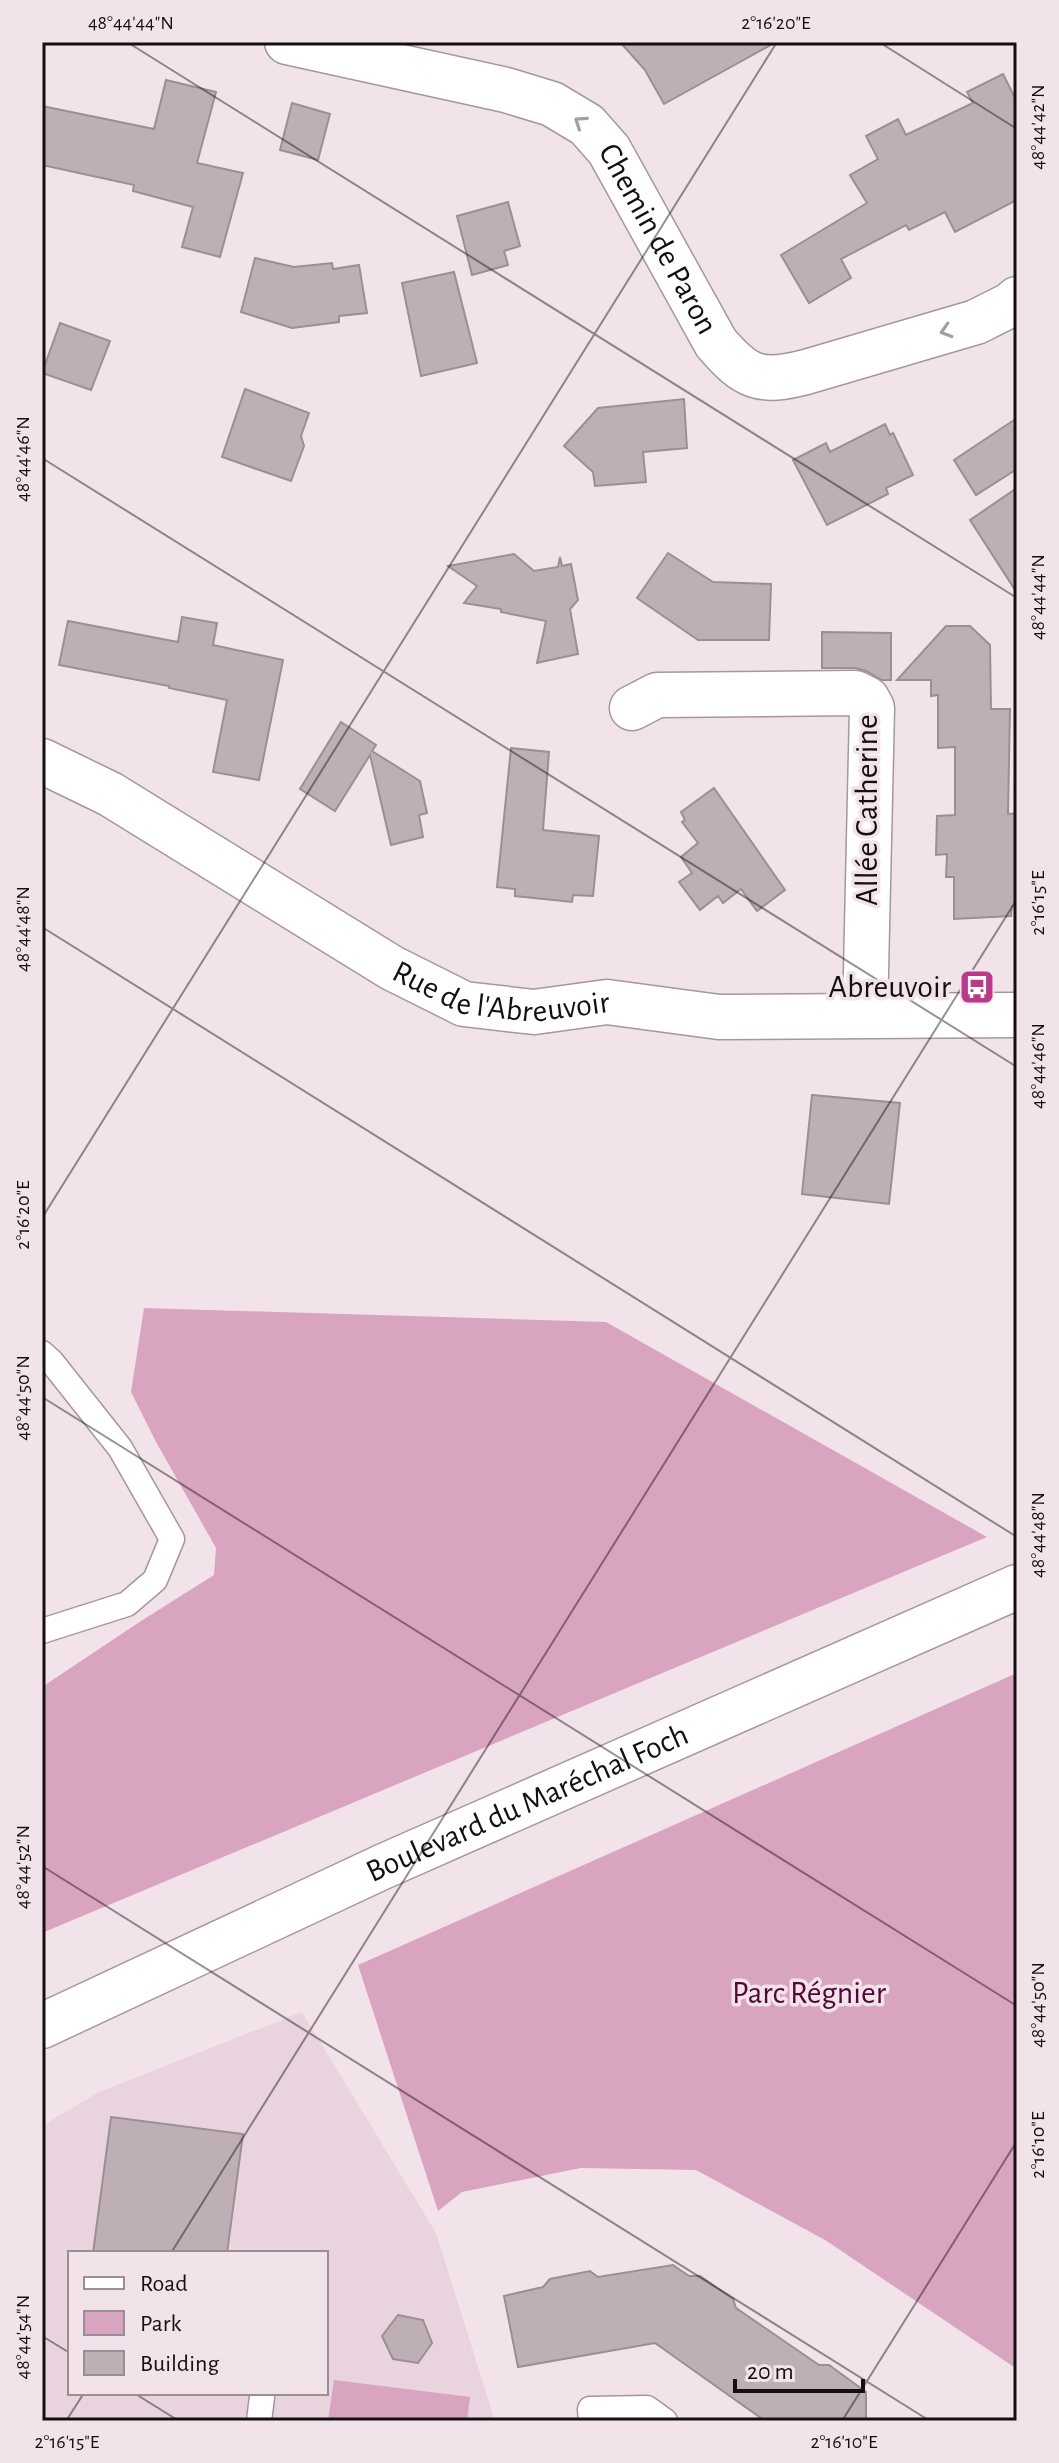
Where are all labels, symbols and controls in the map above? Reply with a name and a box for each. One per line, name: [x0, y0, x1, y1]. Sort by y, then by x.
text: 48°44'44"N: [88, 13, 174, 33]
text: 2°16'20"E: [741, 13, 811, 33]
text: 48°44'42"N: [1028, 84, 1048, 170]
one-way arrow: [574, 117, 588, 132]
street label: Chemin de Paron: [593, 138, 724, 339]
one-way arrow: [940, 322, 954, 338]
text: 48°44'46"N: [13, 416, 33, 502]
text: 48°44'44"N: [1028, 554, 1048, 640]
street label: Allée Catherine: [851, 714, 883, 906]
text: 2°16'15"E: [1028, 870, 1048, 936]
text: 48°44'48"N: [13, 886, 33, 972]
street label: Rue de l'Abreuvoir: [388, 955, 612, 1028]
bus stop icon: Abreuvoir: [958, 968, 996, 1006]
place label: Abreuvoir: [829, 971, 952, 1003]
text: 48°44'46"N: [1028, 1023, 1048, 1109]
text: 2°16'20"E: [13, 1180, 33, 1250]
text: 48°44'50"N: [13, 1355, 33, 1441]
text: 48°44'48"N: [1028, 1492, 1048, 1578]
street label: Boulevard du Maréchal Foch: [361, 1718, 693, 1888]
text: 48°44'52"N: [13, 1825, 33, 1909]
text: 48°44'50"N: [1028, 1962, 1048, 2048]
park label: Parc Régnier: [732, 1977, 887, 2009]
text: 2°16'10"E: [1028, 2111, 1048, 2179]
legend: [68, 2251, 328, 2395]
text: Road: [140, 2272, 188, 2296]
text: 48°44'54"N: [13, 2295, 33, 2379]
text: Park: [140, 2312, 181, 2336]
scale bar: [735, 2343, 863, 2393]
text: Building: [140, 2352, 219, 2376]
text: 20 m: [747, 2360, 794, 2384]
text: 2°16'15"E: [34, 2432, 100, 2452]
text: 2°16'10"E: [810, 2432, 878, 2452]

